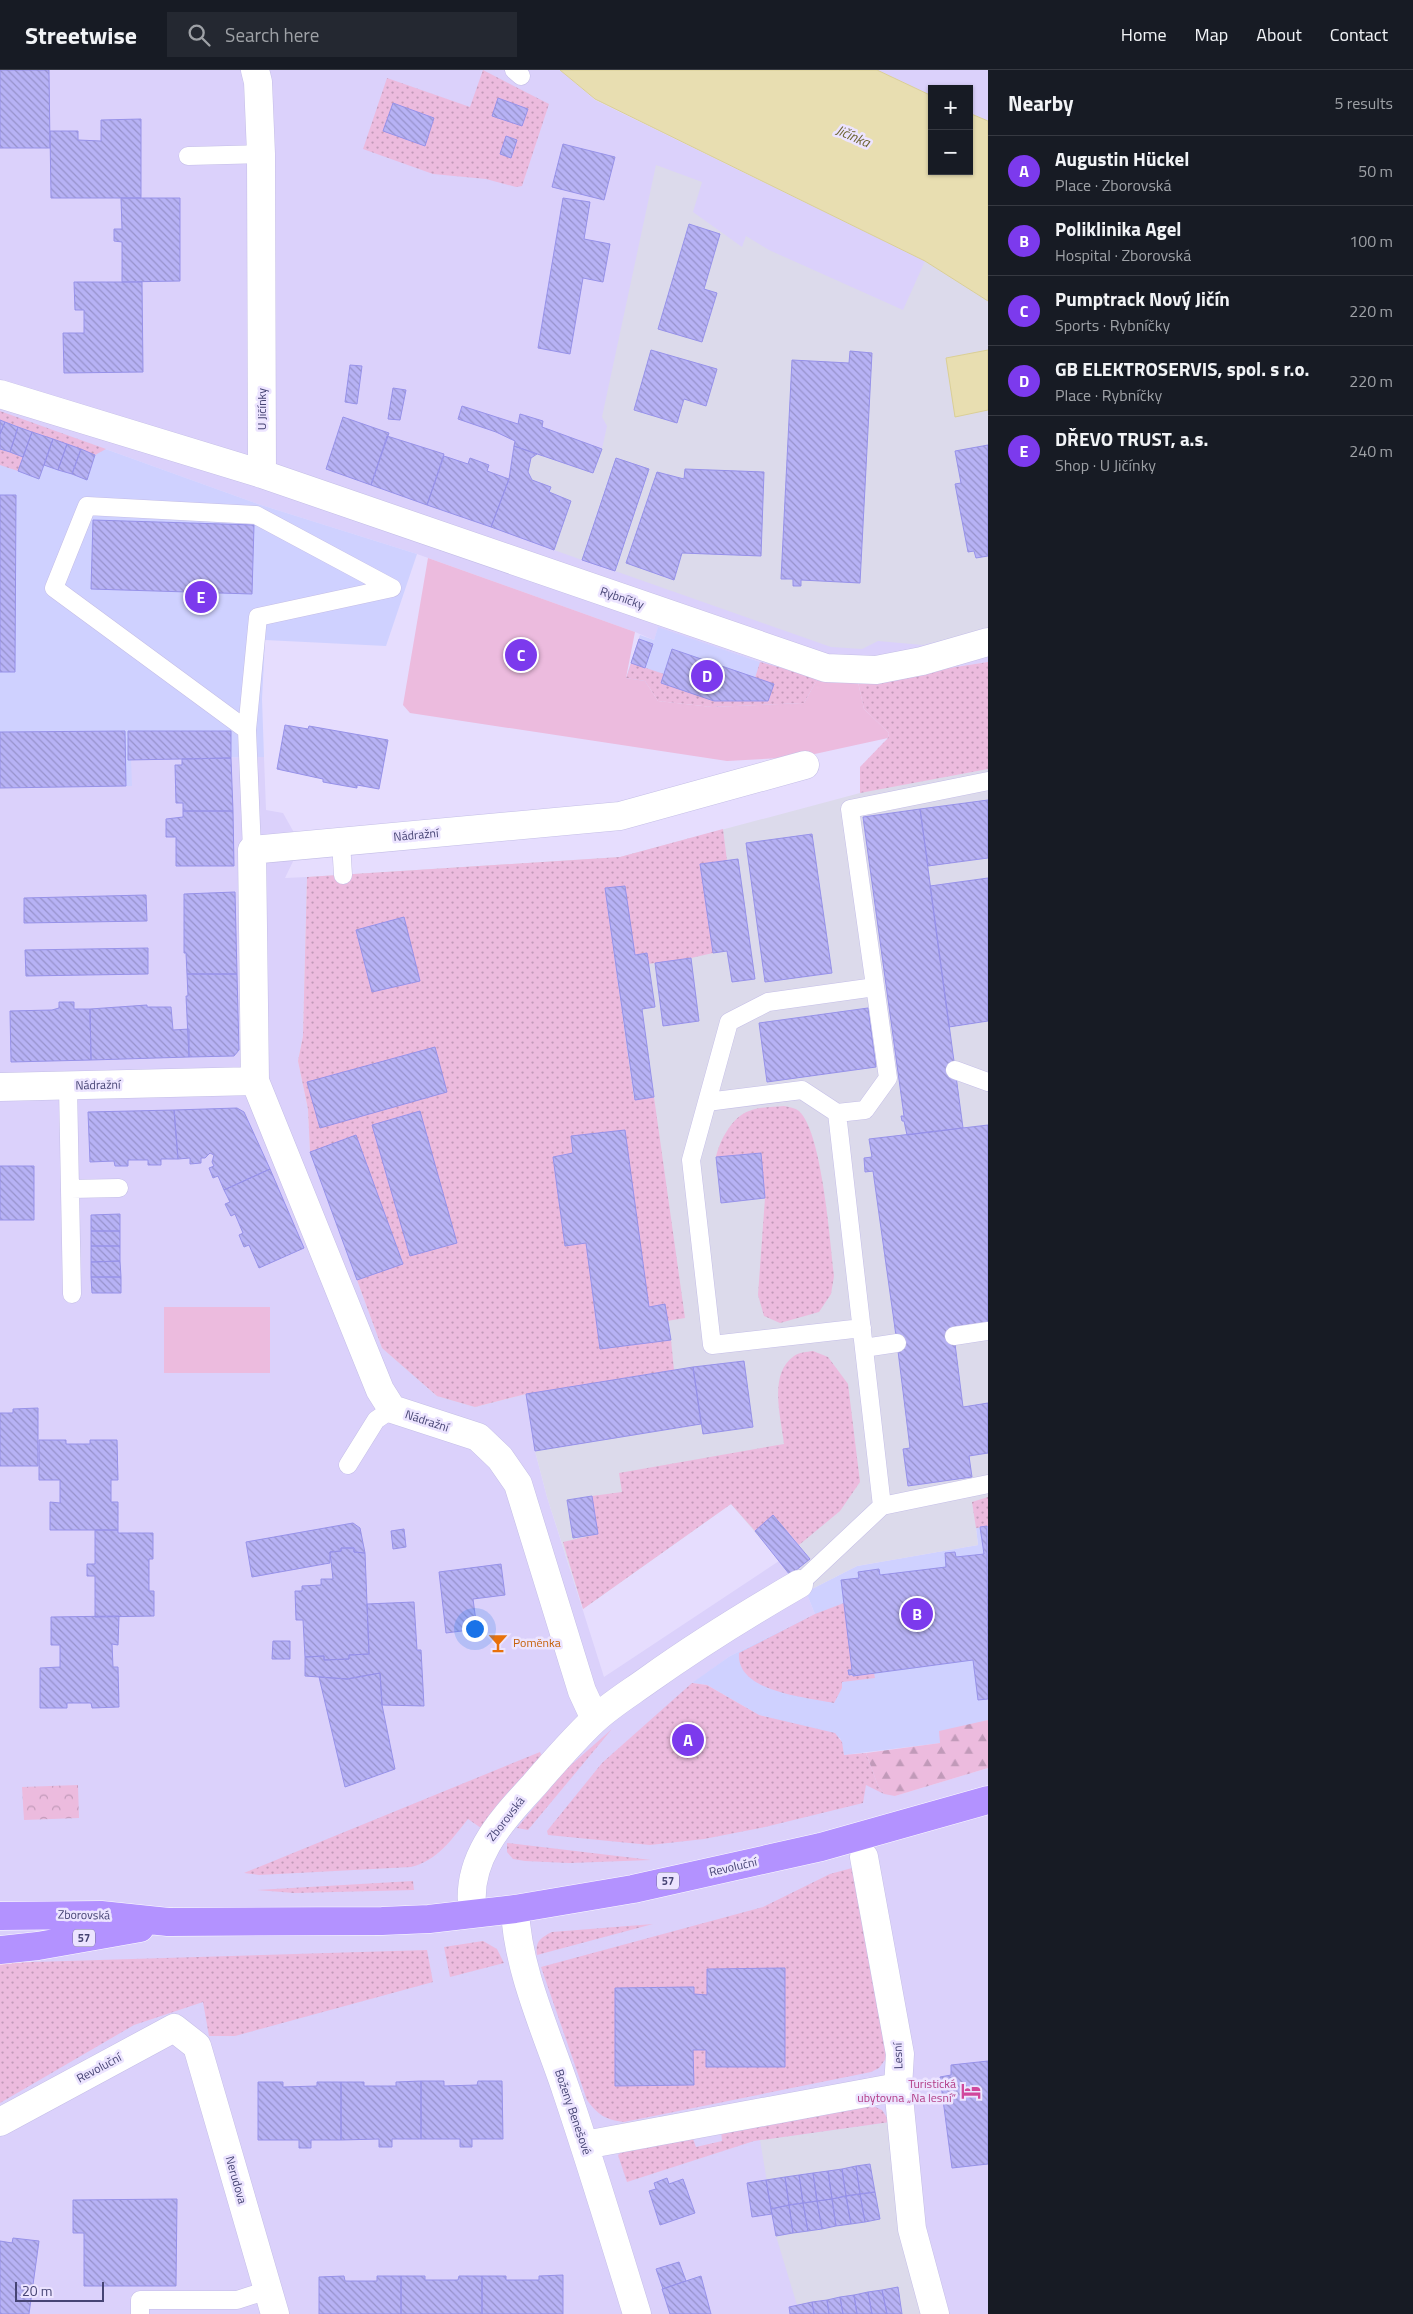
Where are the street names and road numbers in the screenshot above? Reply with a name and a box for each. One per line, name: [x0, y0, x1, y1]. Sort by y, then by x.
street label: U Jičínky: [252, 388, 271, 430]
street label: Rybníčky: [598, 581, 647, 614]
street label: Nádražní: [393, 823, 441, 846]
street label: Nádražní: [75, 1075, 122, 1094]
street label: Nádražní: [403, 1405, 453, 1437]
street label: Zborovská: [482, 1792, 529, 1845]
street label: Revoluční: [707, 1851, 760, 1881]
road number: 57: [657, 1872, 679, 1890]
street label: Zborovská: [58, 1905, 110, 1924]
road number: 57: [73, 1930, 95, 1946]
street label: Lesní: [887, 2041, 907, 2070]
street label: Revoluční: [73, 2047, 126, 2087]
street label: Boženy Benešové: [550, 2066, 597, 2157]
street label: Nerudova: [221, 2154, 252, 2206]

